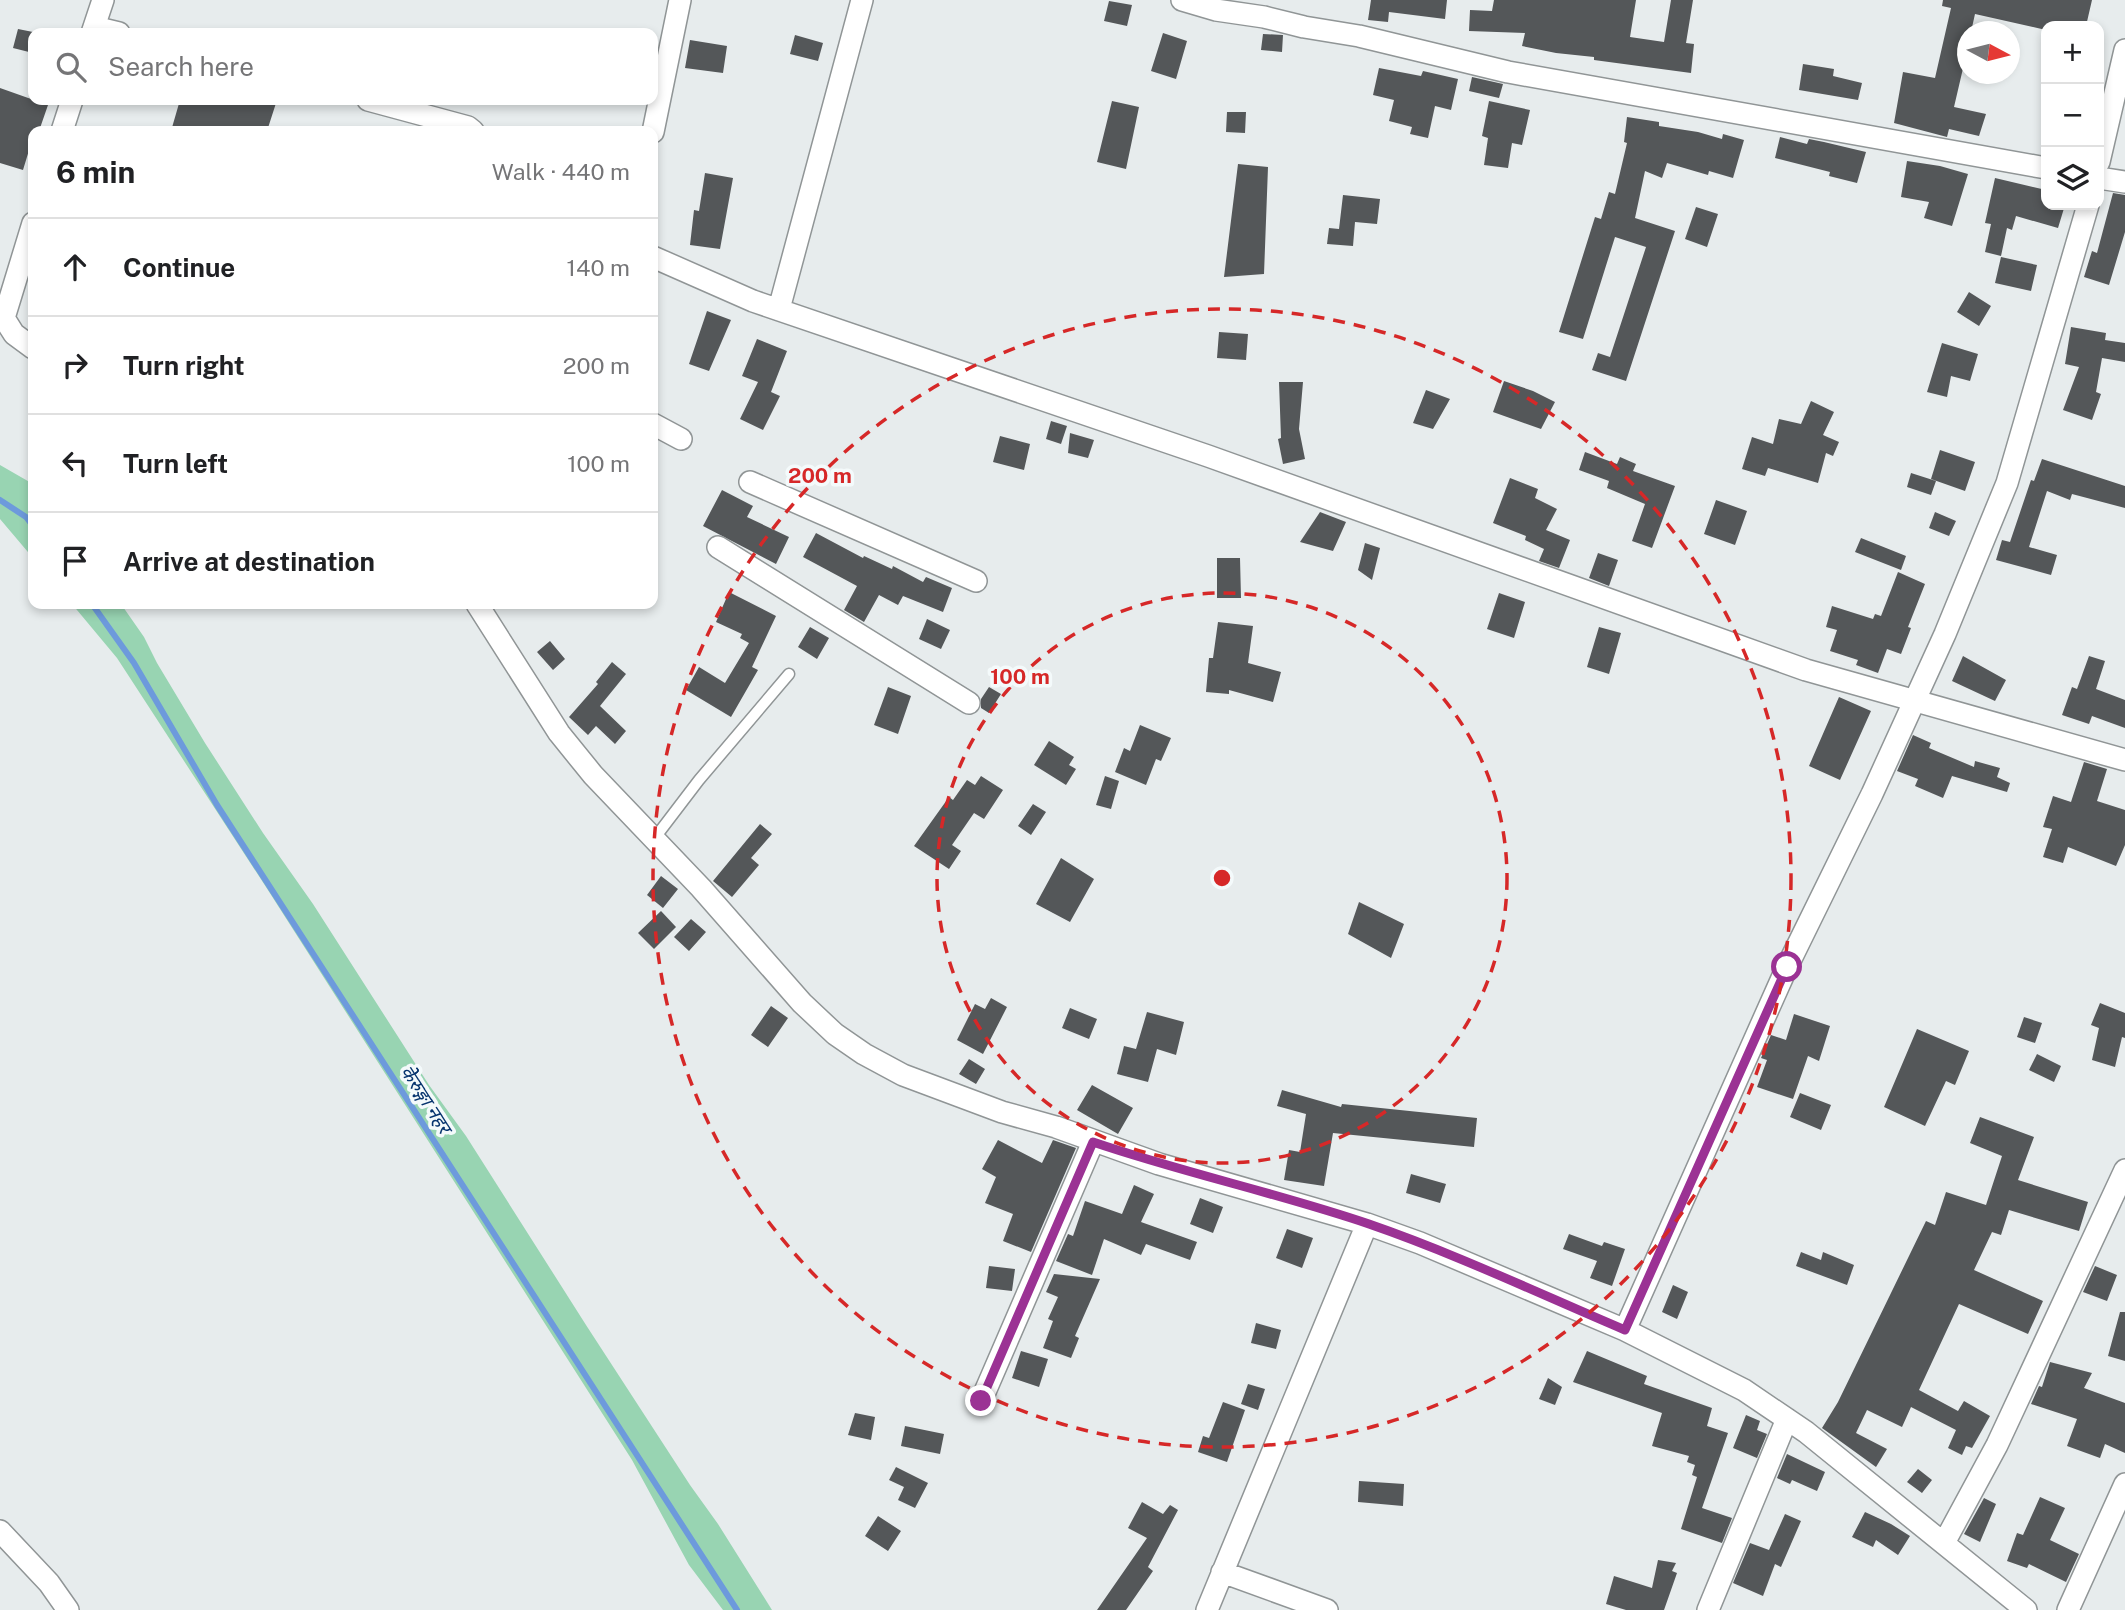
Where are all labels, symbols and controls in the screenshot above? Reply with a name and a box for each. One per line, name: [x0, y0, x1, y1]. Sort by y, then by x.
north arrow: [1957, 21, 2020, 84]
map controls: [2041, 21, 2104, 210]
button: +: [2041, 21, 2104, 84]
search box: [28, 28, 658, 105]
icon: search: [52, 48, 90, 86]
text: Search here: [108, 51, 254, 82]
button: −: [2041, 84, 2104, 147]
button: layers: [2041, 147, 2104, 210]
text: 6 min: [56, 154, 135, 190]
text: Walk · 440 m: [492, 158, 630, 185]
icon: ahead: [56, 248, 94, 286]
text: Continue: [123, 252, 235, 283]
text: 140 m: [567, 254, 630, 281]
icon: right: [56, 346, 94, 384]
text: Turn right: [123, 350, 245, 381]
text: 200 m: [563, 352, 630, 379]
icon: left: [56, 444, 94, 482]
text: Turn left: [123, 448, 228, 479]
text: 100 m: [567, 450, 630, 477]
text: 200 m: [788, 463, 852, 488]
icon: arrive: [56, 542, 94, 580]
text: Arrive at destination: [123, 546, 375, 577]
text: 100 m: [990, 664, 1050, 689]
centre of rings: [1210, 866, 1234, 890]
route start: [1771, 951, 1802, 982]
water label: केेरुङ्गा नहर: [396, 1061, 458, 1140]
route end: [965, 1385, 996, 1416]

